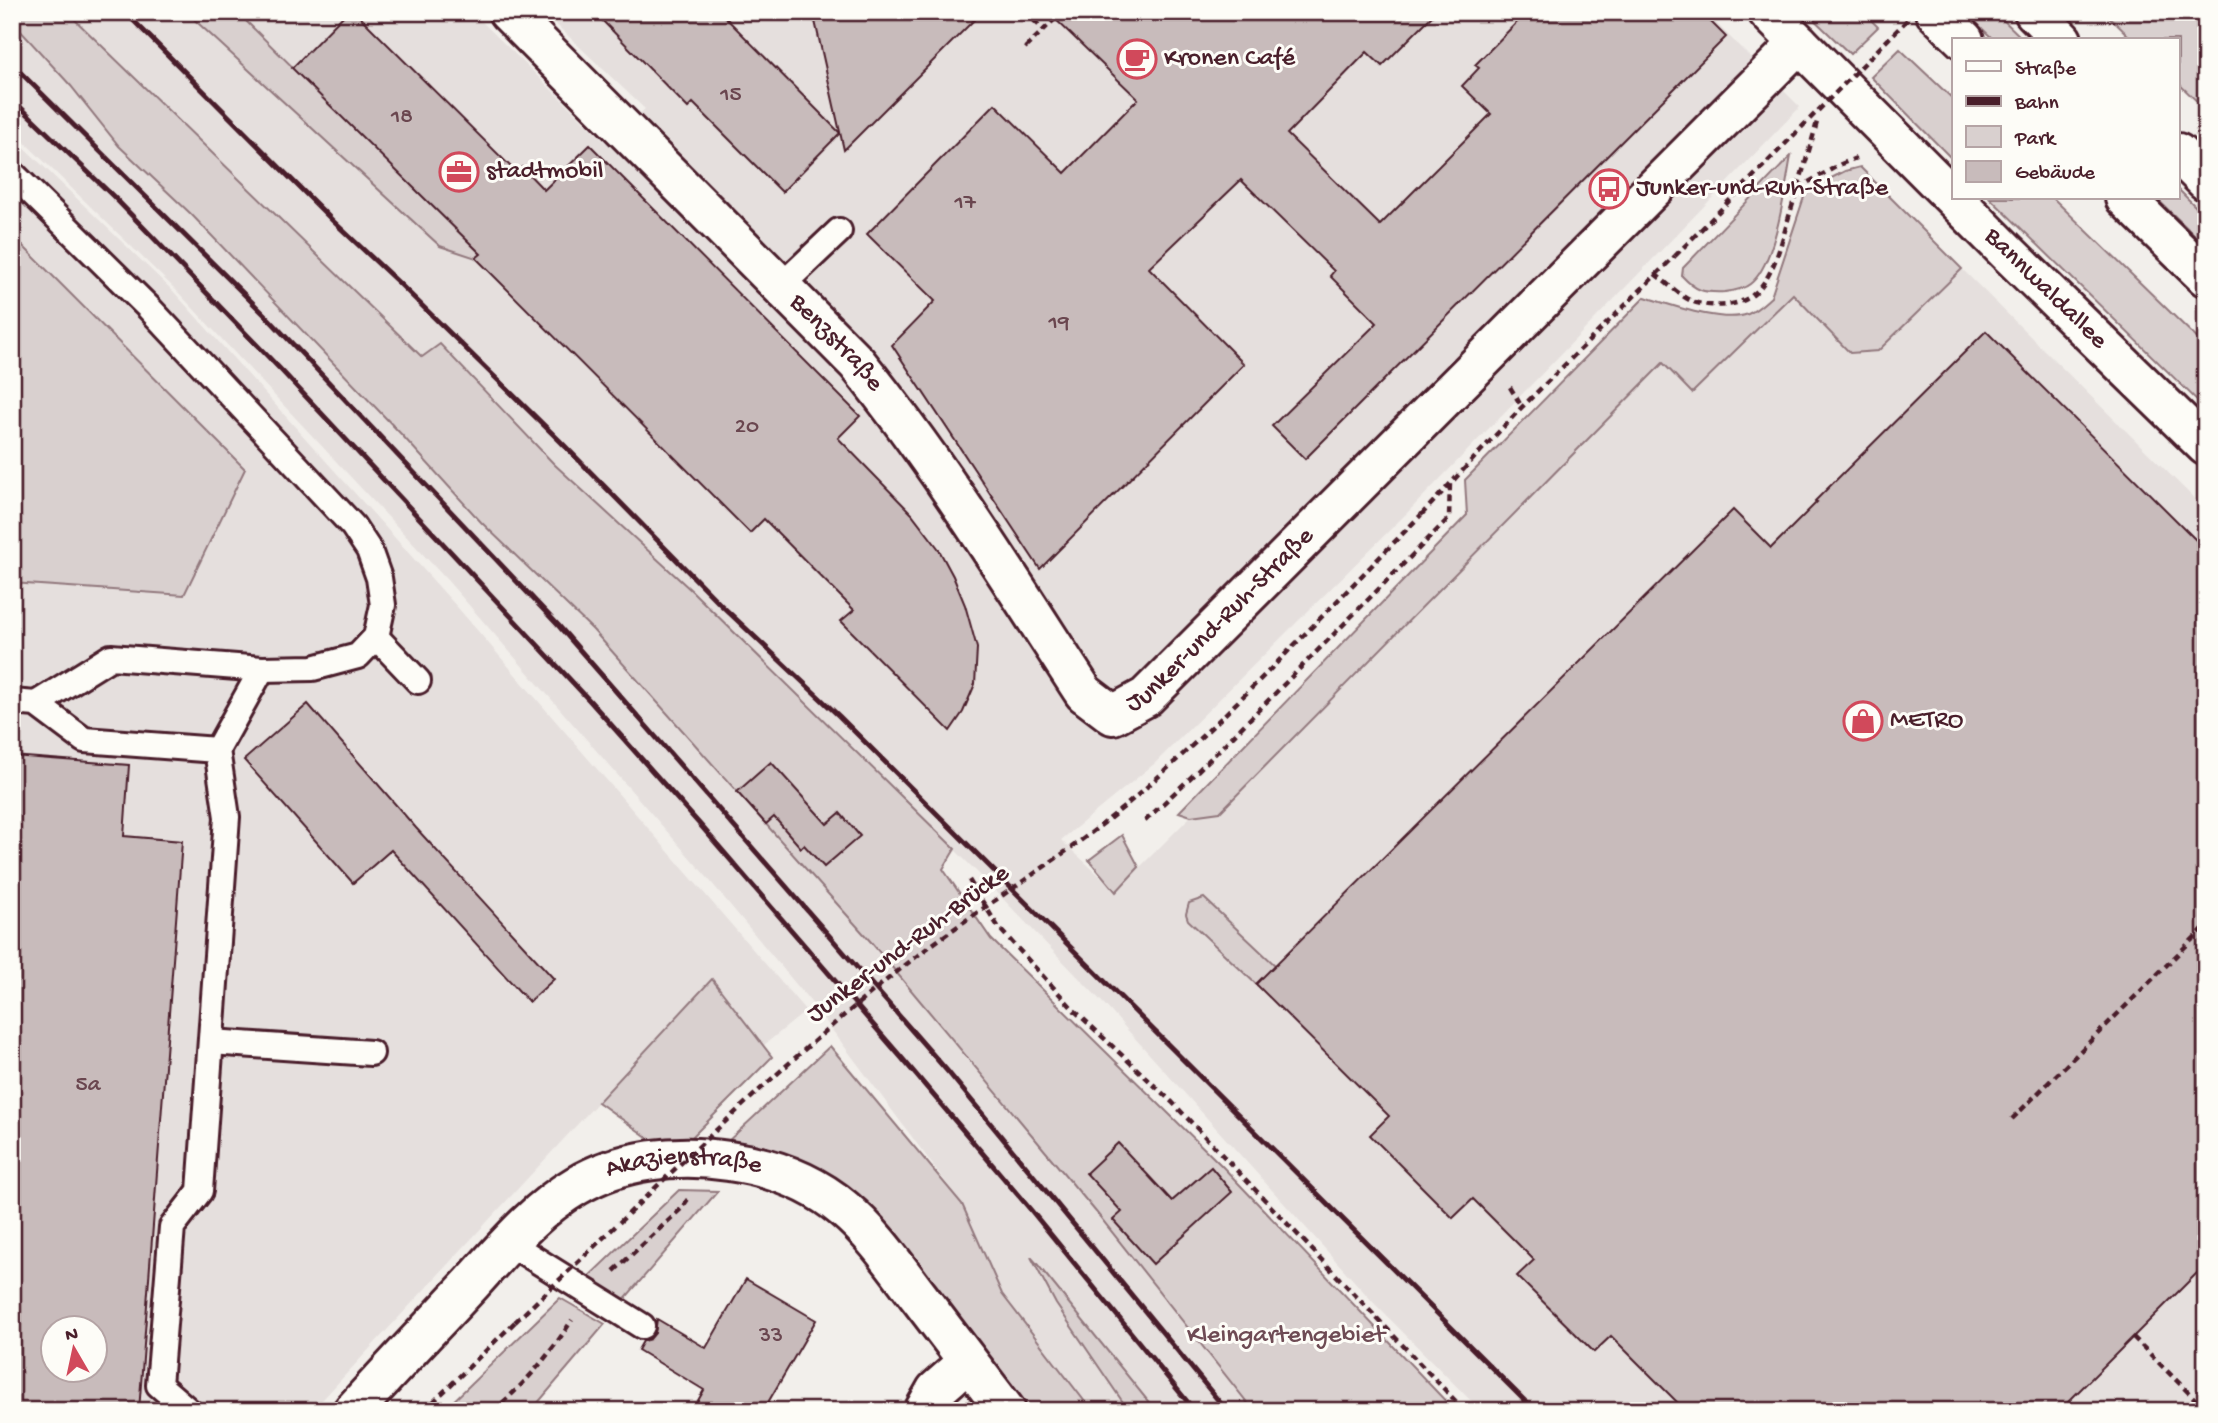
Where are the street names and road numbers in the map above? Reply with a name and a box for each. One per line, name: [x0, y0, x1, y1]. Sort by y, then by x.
street label: Bannwaldallee: [1976, 221, 2114, 357]
street label: Benzstraße: [781, 287, 890, 399]
street label: Junker-und-Ruh-Straße: [1121, 521, 1322, 720]
street label: Junker-und-Ruh-Brücke: [802, 859, 1017, 1031]
street label: Akazienstraße: [602, 1142, 766, 1186]

